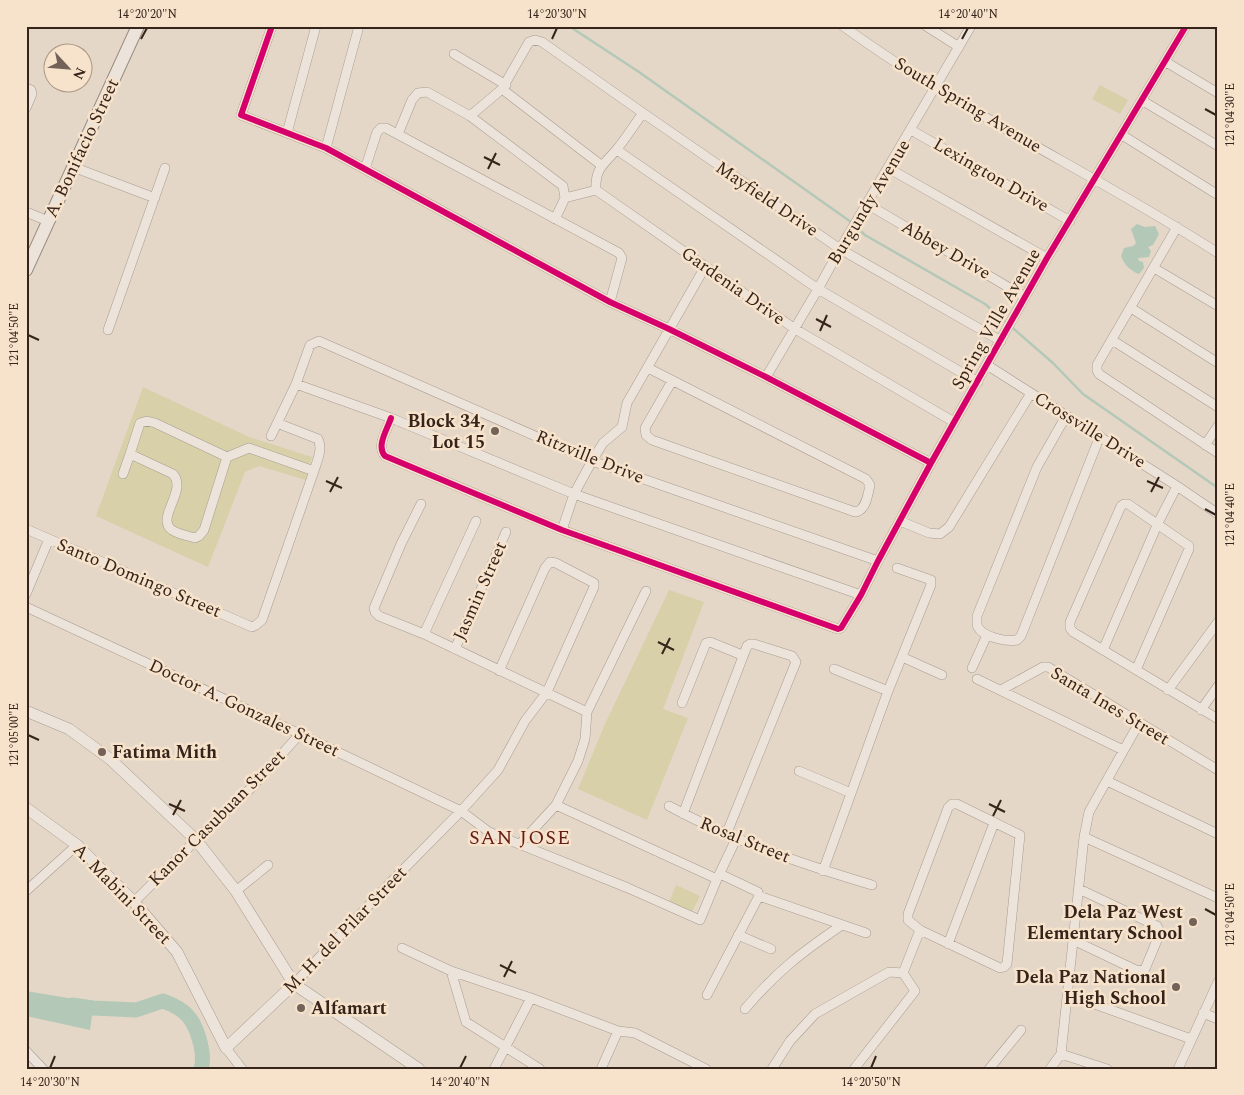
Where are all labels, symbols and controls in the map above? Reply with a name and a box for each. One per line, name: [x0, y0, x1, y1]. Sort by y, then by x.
text: 14°20'20"N: [117, 5, 177, 24]
text: 14°20'30"N: [527, 5, 587, 24]
text: 14°20'40"N: [938, 5, 998, 24]
north arrow: [42, 42, 92, 92]
street label: South Spring Avenue: [889, 50, 1047, 160]
text: N: [67, 64, 91, 83]
street label: A. Bonifacio Street: [38, 74, 126, 222]
text: 121°04'30"E: [1221, 83, 1240, 147]
street label: Lexington Drive: [928, 131, 1054, 219]
street label: Burgundy Avenue: [821, 134, 917, 270]
street label: Mayfield Drive: [710, 155, 824, 243]
street label: Abbey Drive: [896, 214, 996, 286]
street label: Gardenia Drive: [675, 240, 791, 332]
street label: Spring Ville Avenue: [944, 243, 1048, 395]
text: 121°04'50"E: [5, 303, 24, 367]
street label: Crossville Drive: [1029, 385, 1151, 475]
place label: Block 34, Lot 15: [407, 408, 485, 456]
street label: Ritzville Drive: [532, 423, 648, 491]
marker: Block 34, Lot 15: [489, 425, 501, 437]
text: 121°04'40"E: [1221, 483, 1240, 547]
street label: Santo Domingo Street: [53, 531, 225, 625]
street label: Jasmin Street: [446, 537, 514, 645]
street label: Doctor A. Gonzales Street: [144, 652, 344, 764]
street label: Santa Ines Street: [1045, 660, 1175, 752]
text: 121°05'00"E: [5, 703, 24, 767]
place label: Fatima Mith: [112, 739, 217, 766]
street label: Kanor Casubuan Street: [142, 743, 292, 893]
marker: Fatima Mith: [96, 746, 108, 758]
street label: Rosal Street: [696, 810, 794, 870]
district label: SAN JOSE: [469, 823, 571, 853]
street label: A. Mabini Street: [66, 837, 178, 951]
street label: M. H. del Pilar Street: [277, 860, 413, 1000]
text: 121°04'50"E: [1221, 883, 1240, 947]
place label: Dela Paz West Elementary School: [1026, 899, 1183, 947]
marker: Dela Paz West Elementary School: [1187, 916, 1199, 928]
place label: Dela Paz National High School: [1015, 964, 1166, 1012]
marker: Dela Paz National High School: [1170, 981, 1182, 993]
place label: Alfamart: [311, 995, 387, 1022]
marker: Alfamart: [295, 1002, 307, 1014]
text: 14°20'30"N: [20, 1073, 80, 1092]
text: 14°20'40"N: [430, 1073, 490, 1092]
text: 14°20'50"N: [841, 1073, 901, 1092]

